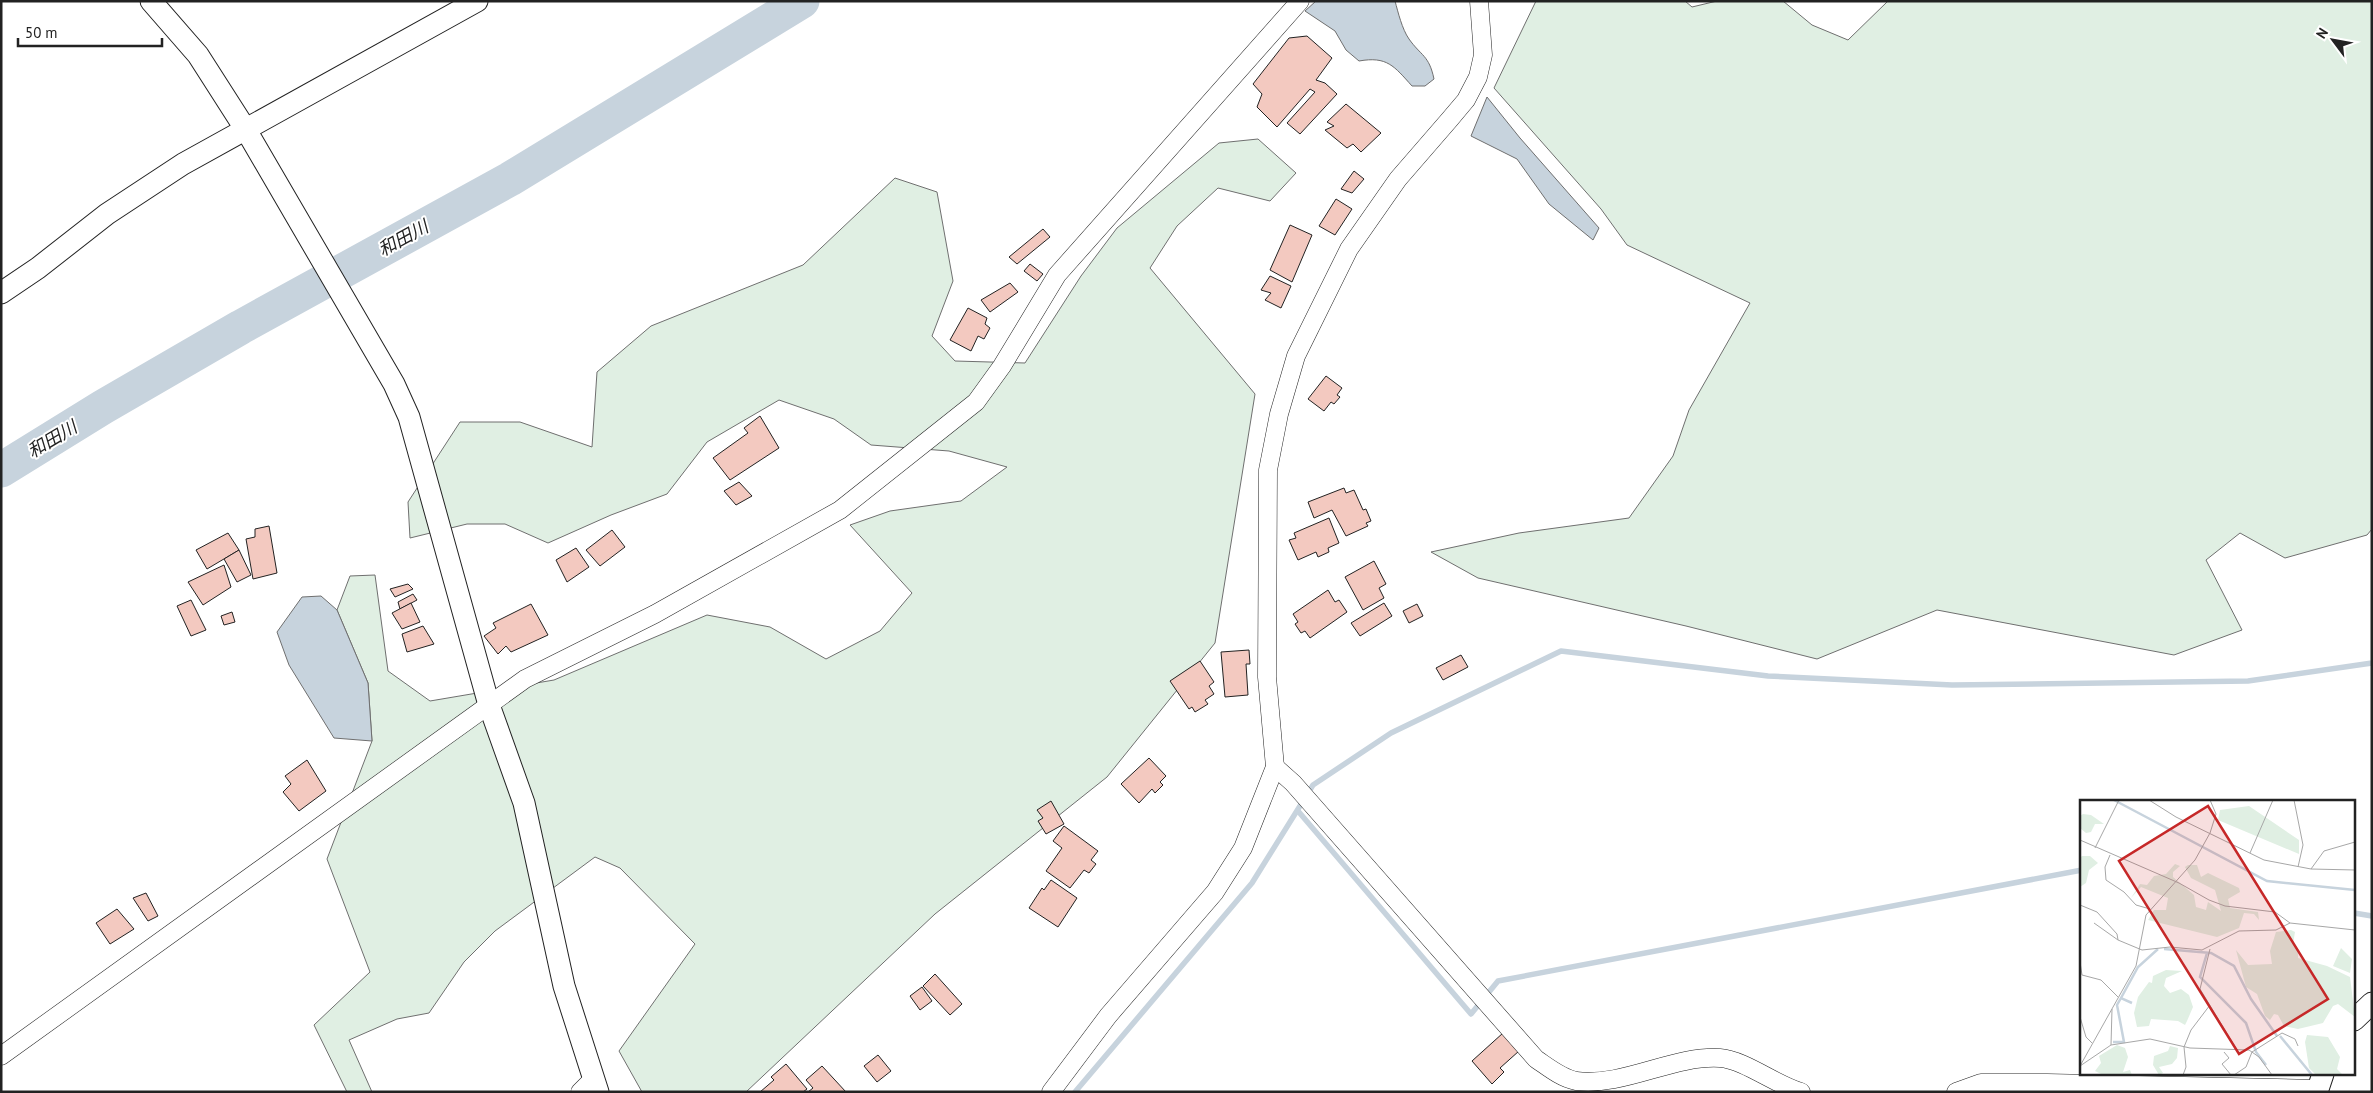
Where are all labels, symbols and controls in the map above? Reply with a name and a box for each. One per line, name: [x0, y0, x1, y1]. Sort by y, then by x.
scale bar: [18, 15, 161, 47]
north arrow: [2308, 15, 2358, 65]
text: 50 m: [25, 23, 58, 42]
text: N: [2312, 24, 2332, 42]
water label: 和田川: [374, 214, 434, 261]
water label: 和田川: [23, 414, 83, 463]
inset map: [2080, 800, 2356, 1076]

